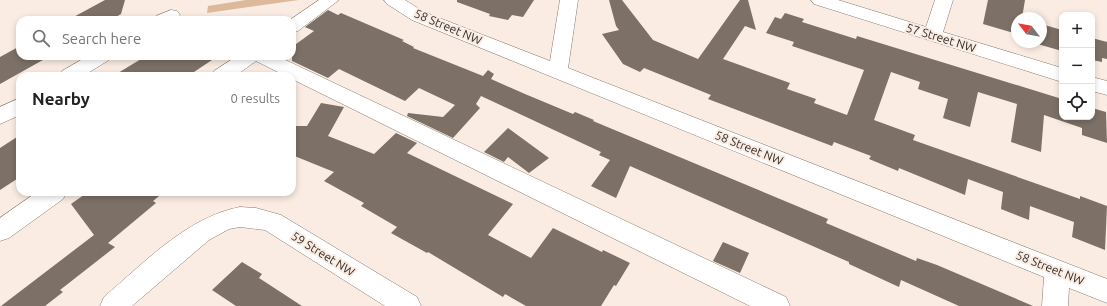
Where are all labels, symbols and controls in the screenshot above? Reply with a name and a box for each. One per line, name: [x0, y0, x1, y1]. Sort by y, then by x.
street label: 58 Street NW: [412, 6, 484, 47]
north arrow: [1011, 12, 1047, 48]
map controls: [1059, 12, 1095, 120]
button: +: [1059, 12, 1095, 48]
search box: [16, 16, 296, 60]
street label: 57 Street NW: [905, 21, 978, 54]
icon: search: [30, 27, 52, 49]
text: Search here: [62, 30, 141, 47]
button: −: [1059, 48, 1095, 84]
button: locate: [1059, 84, 1095, 120]
text: Nearby: [32, 89, 90, 108]
text: 0 results: [230, 91, 280, 105]
street label: 58 Street NW: [713, 128, 785, 167]
street label: 59 Street NW: [289, 229, 357, 278]
street label: 58 Street NW: [1014, 248, 1086, 287]

